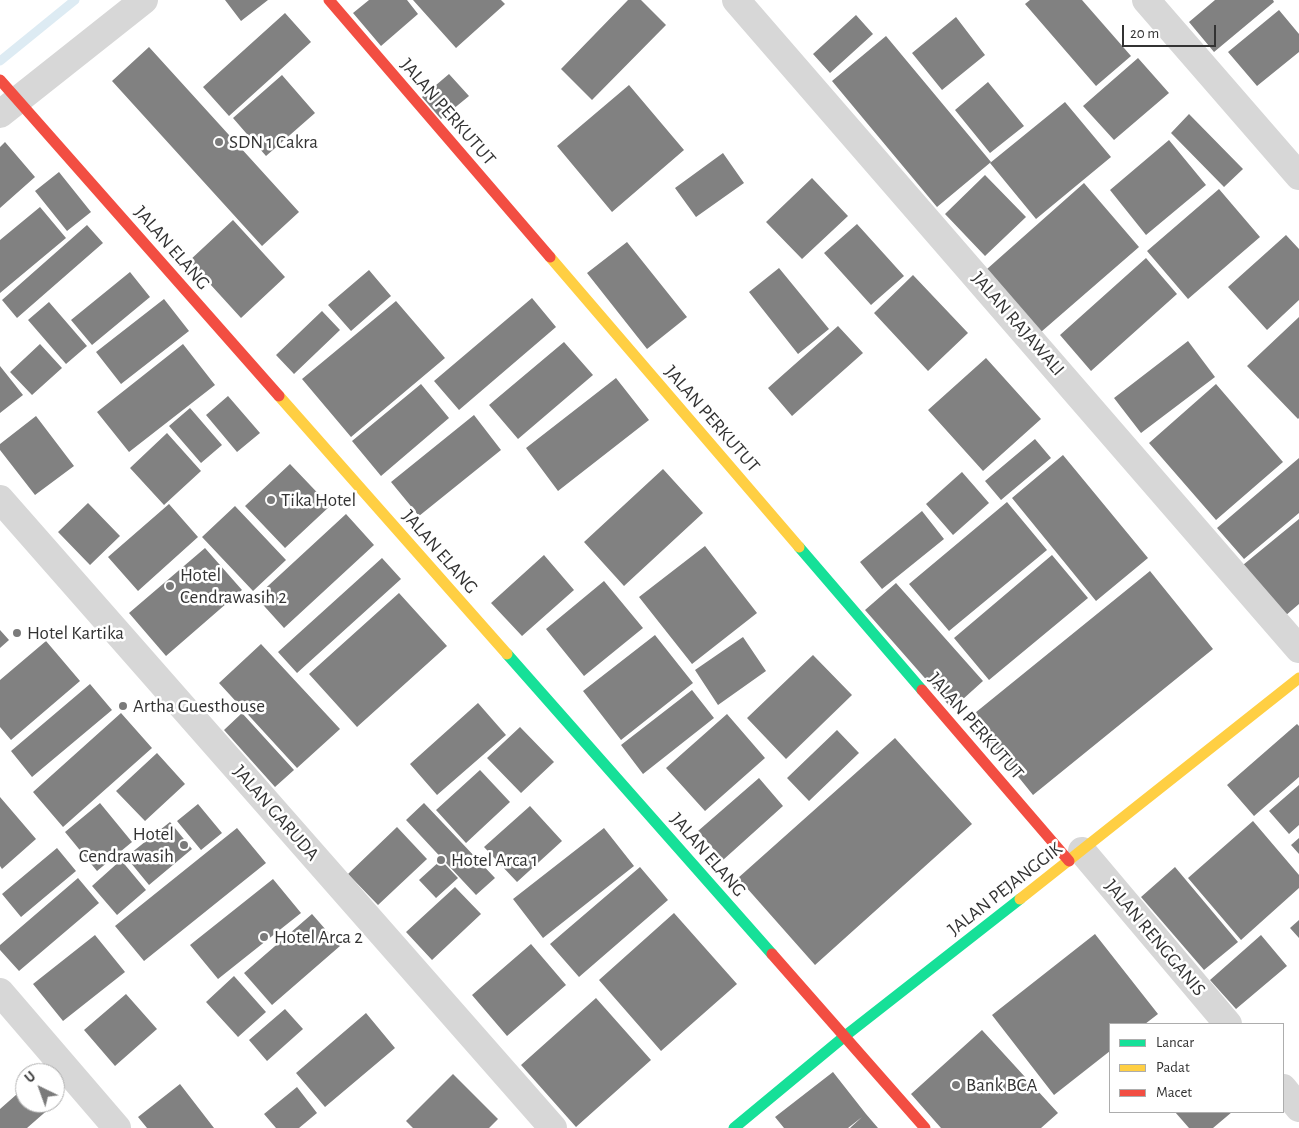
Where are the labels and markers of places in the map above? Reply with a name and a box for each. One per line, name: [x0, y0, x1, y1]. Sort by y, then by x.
place label: SDN 1 Cakra: [229, 131, 318, 153]
marker: SDN 1 Cakra: [213, 136, 225, 148]
place label: Tika Hotel: [281, 489, 356, 511]
marker: Tika Hotel: [265, 494, 277, 506]
place label: Hotel Cendrawasih 2: [180, 564, 287, 608]
marker: Hotel Cendrawasih 2: [164, 580, 176, 592]
place label: Hotel Kartika: [27, 622, 124, 644]
marker: Hotel Kartika: [11, 627, 23, 639]
place label: Artha Guesthouse: [133, 695, 265, 717]
marker: Artha Guesthouse: [117, 700, 129, 712]
place label: Hotel Cendrawasih: [79, 823, 174, 867]
marker: Hotel Cendrawasih: [178, 839, 190, 851]
place label: Hotel Arca 1: [451, 849, 538, 871]
marker: Hotel Arca 1: [435, 854, 447, 866]
place label: Hotel Arca 2: [274, 926, 363, 948]
marker: Hotel Arca 2: [258, 931, 270, 943]
place label: Bank BCA: [966, 1074, 1037, 1096]
marker: Bank BCA: [950, 1079, 962, 1091]

